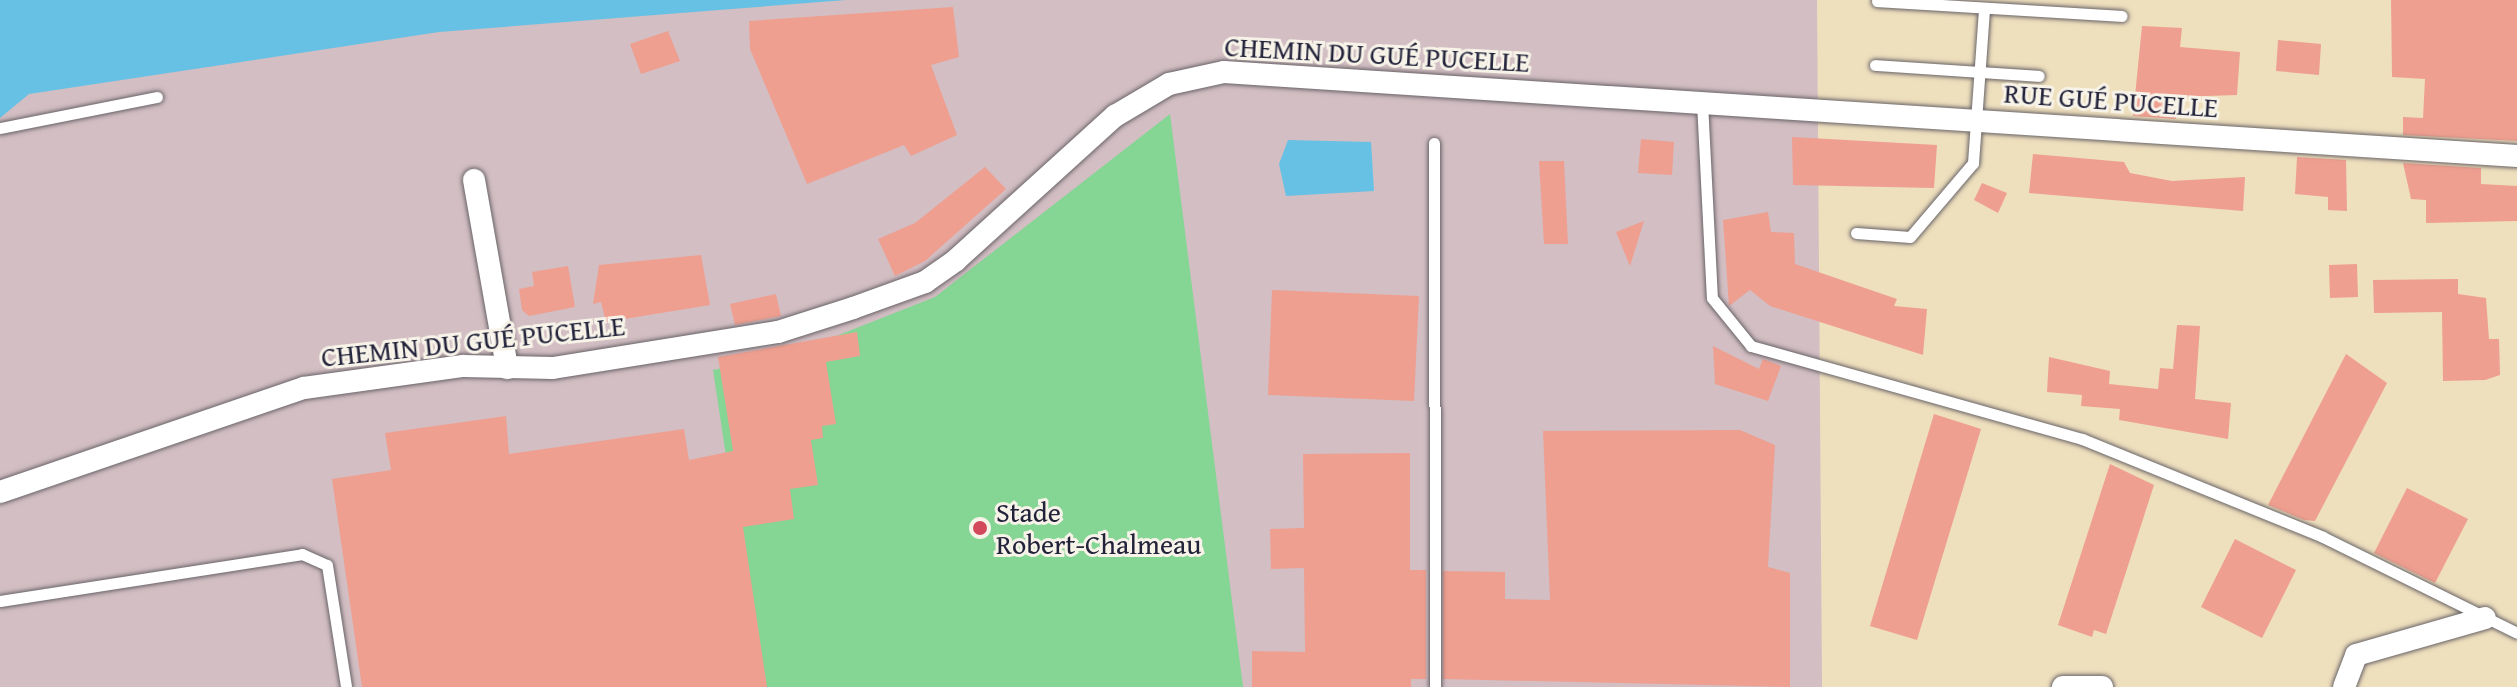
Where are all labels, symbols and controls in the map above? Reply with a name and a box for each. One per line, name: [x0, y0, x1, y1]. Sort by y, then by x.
street label: CHEMIN DU GUÉ PUCELLE: [1224, 29, 1530, 79]
street label: RUE GUÉ PUCELLE: [2003, 76, 2219, 124]
street label: CHEMIN DU GUÉ PUCELLE: [319, 308, 627, 374]
place label: Stade Robert-Chalmeau: [996, 495, 1202, 561]
marker: Stade Robert-Chalmeau: [971, 519, 989, 537]

